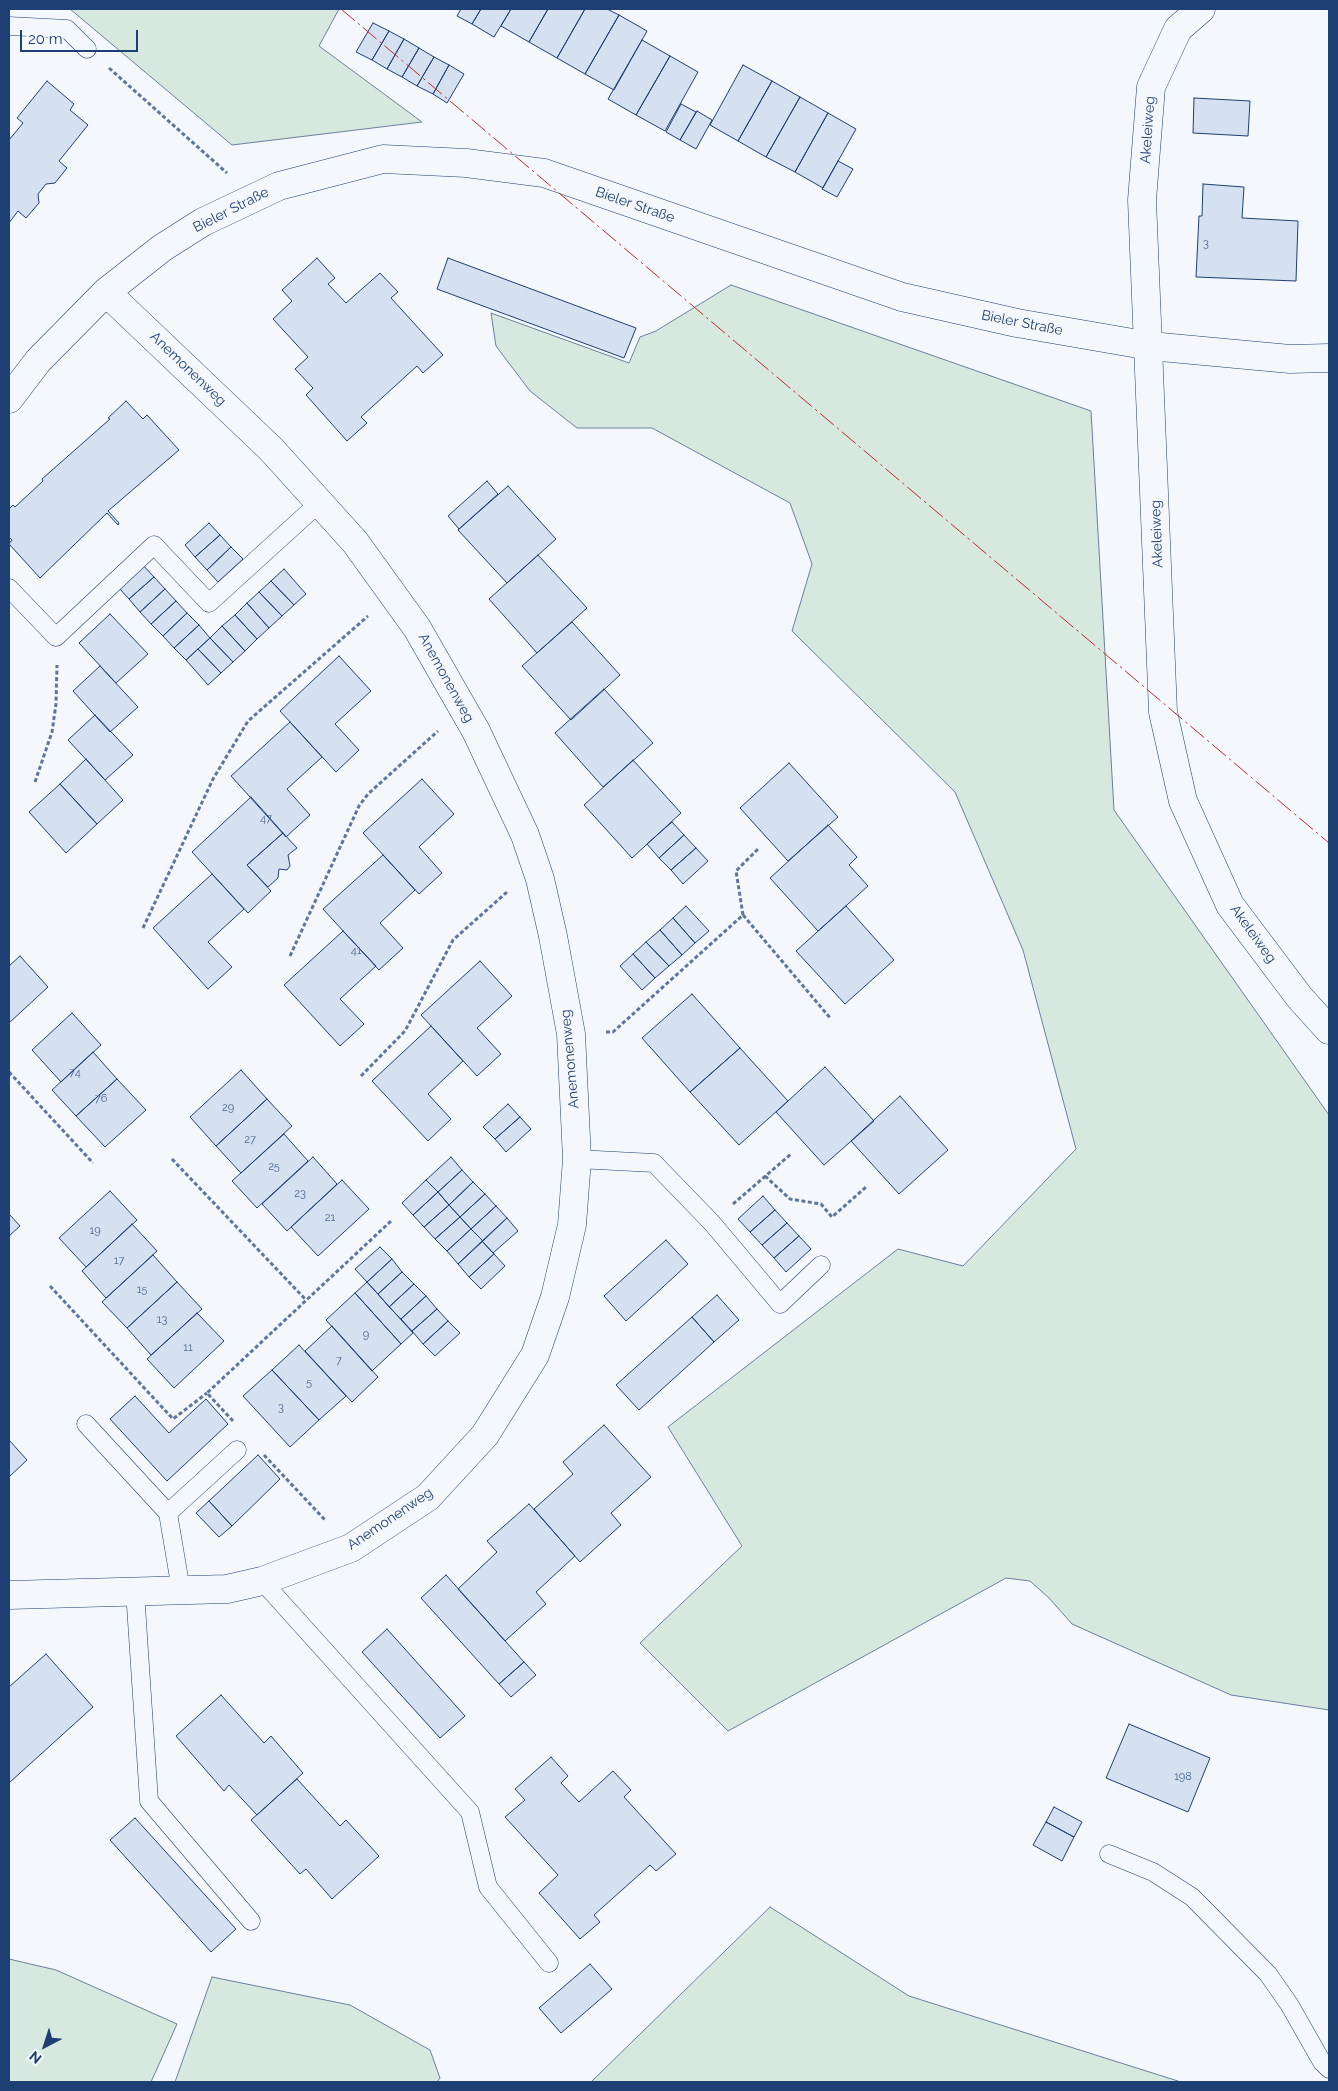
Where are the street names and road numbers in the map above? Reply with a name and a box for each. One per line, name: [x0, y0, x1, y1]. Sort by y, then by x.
street label: Akeleiweg: [1137, 96, 1159, 164]
street label: Bieler Straße: [190, 184, 272, 236]
street label: Bieler Straße: [593, 184, 677, 226]
street label: Bieler Straße: [980, 307, 1064, 339]
street label: Anemonenweg: [146, 328, 230, 410]
street label: Akeleiweg: [1147, 500, 1167, 568]
street label: Anemonenweg: [415, 630, 477, 726]
street label: Akeleiweg: [1226, 902, 1280, 966]
street label: Anemonenweg: [557, 1009, 583, 1109]
street label: Anemonenweg: [344, 1484, 436, 1554]

